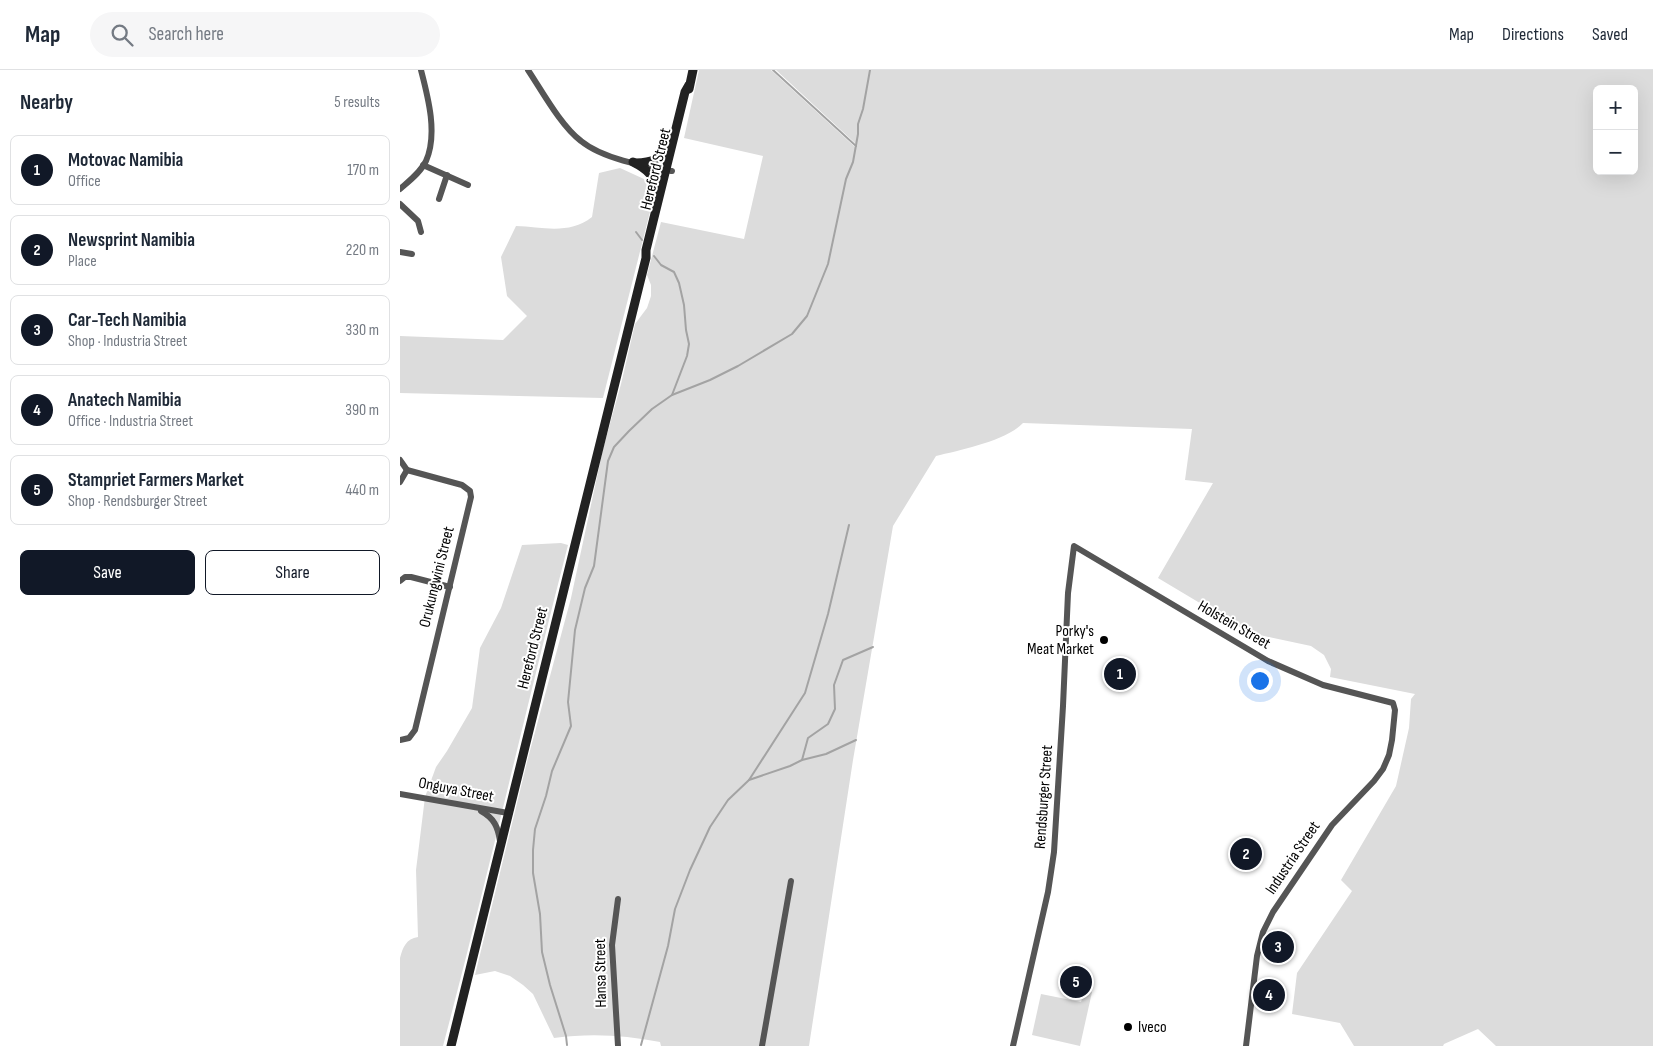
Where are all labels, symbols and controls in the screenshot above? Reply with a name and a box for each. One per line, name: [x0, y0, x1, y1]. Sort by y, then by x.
search box: [90, 12, 440, 57]
text: Map: [25, 20, 60, 49]
icon: search: [108, 21, 136, 49]
text: Search here: [148, 23, 224, 46]
text: Map: [1449, 24, 1474, 45]
text: Directions: [1502, 24, 1564, 45]
text: Saved: [1592, 24, 1628, 45]
map controls: [1593, 85, 1638, 175]
button: +: [1593, 85, 1638, 130]
text: Nearby: [20, 90, 73, 115]
text: 5 results: [334, 93, 380, 112]
street label: Hereford Street: [637, 126, 675, 212]
button: −: [1593, 130, 1638, 175]
text: Motovac Namibia: [68, 149, 183, 172]
text: 1: [34, 161, 40, 180]
text: 170 m: [347, 161, 379, 180]
text: Office: [68, 172, 101, 191]
text: Newsprint Namibia: [68, 229, 195, 252]
text: 2: [33, 241, 41, 260]
text: 220 m: [346, 241, 379, 260]
text: Place: [68, 252, 97, 271]
text: Car-Tech Namibia: [68, 309, 187, 332]
text: 3: [33, 321, 41, 340]
text: 330 m: [346, 321, 379, 340]
text: Shop · Industria Street: [68, 332, 187, 351]
text: Anatech Namibia: [68, 389, 182, 412]
text: 4: [33, 401, 41, 420]
text: 390 m: [345, 401, 379, 420]
text: Office · Industria Street: [68, 412, 193, 431]
text: Stampriet Farmers Market: [68, 469, 244, 492]
text: 5: [33, 481, 41, 500]
text: 440 m: [346, 481, 379, 500]
text: Shop · Rendsburger Street: [68, 492, 207, 511]
street label: Orukungwini Street: [415, 525, 459, 629]
button: Save: [20, 550, 195, 595]
button: Share: [205, 550, 380, 595]
street label: Holstein Street: [1194, 597, 1274, 653]
street label: Hereford Street: [514, 605, 552, 691]
place label: Porky's Meat Market: [1027, 622, 1094, 659]
marker: Porky's Meat Market: [1098, 634, 1110, 646]
pin: 1: [1104, 655, 1136, 693]
your location: [1247, 668, 1273, 694]
street label: Rendsburger Street: [1031, 744, 1057, 850]
street label: Onguya Street: [417, 773, 495, 807]
street label: Industria Street: [1262, 818, 1324, 898]
pin: 2: [1230, 835, 1262, 873]
pin: 3: [1262, 928, 1294, 966]
street label: Hansa Street: [591, 938, 611, 1008]
pin: 5: [1060, 963, 1092, 1001]
pin: 4: [1253, 976, 1285, 1014]
place label: Iveco: [1138, 1018, 1167, 1037]
marker: Iveco: [1122, 1021, 1134, 1033]

